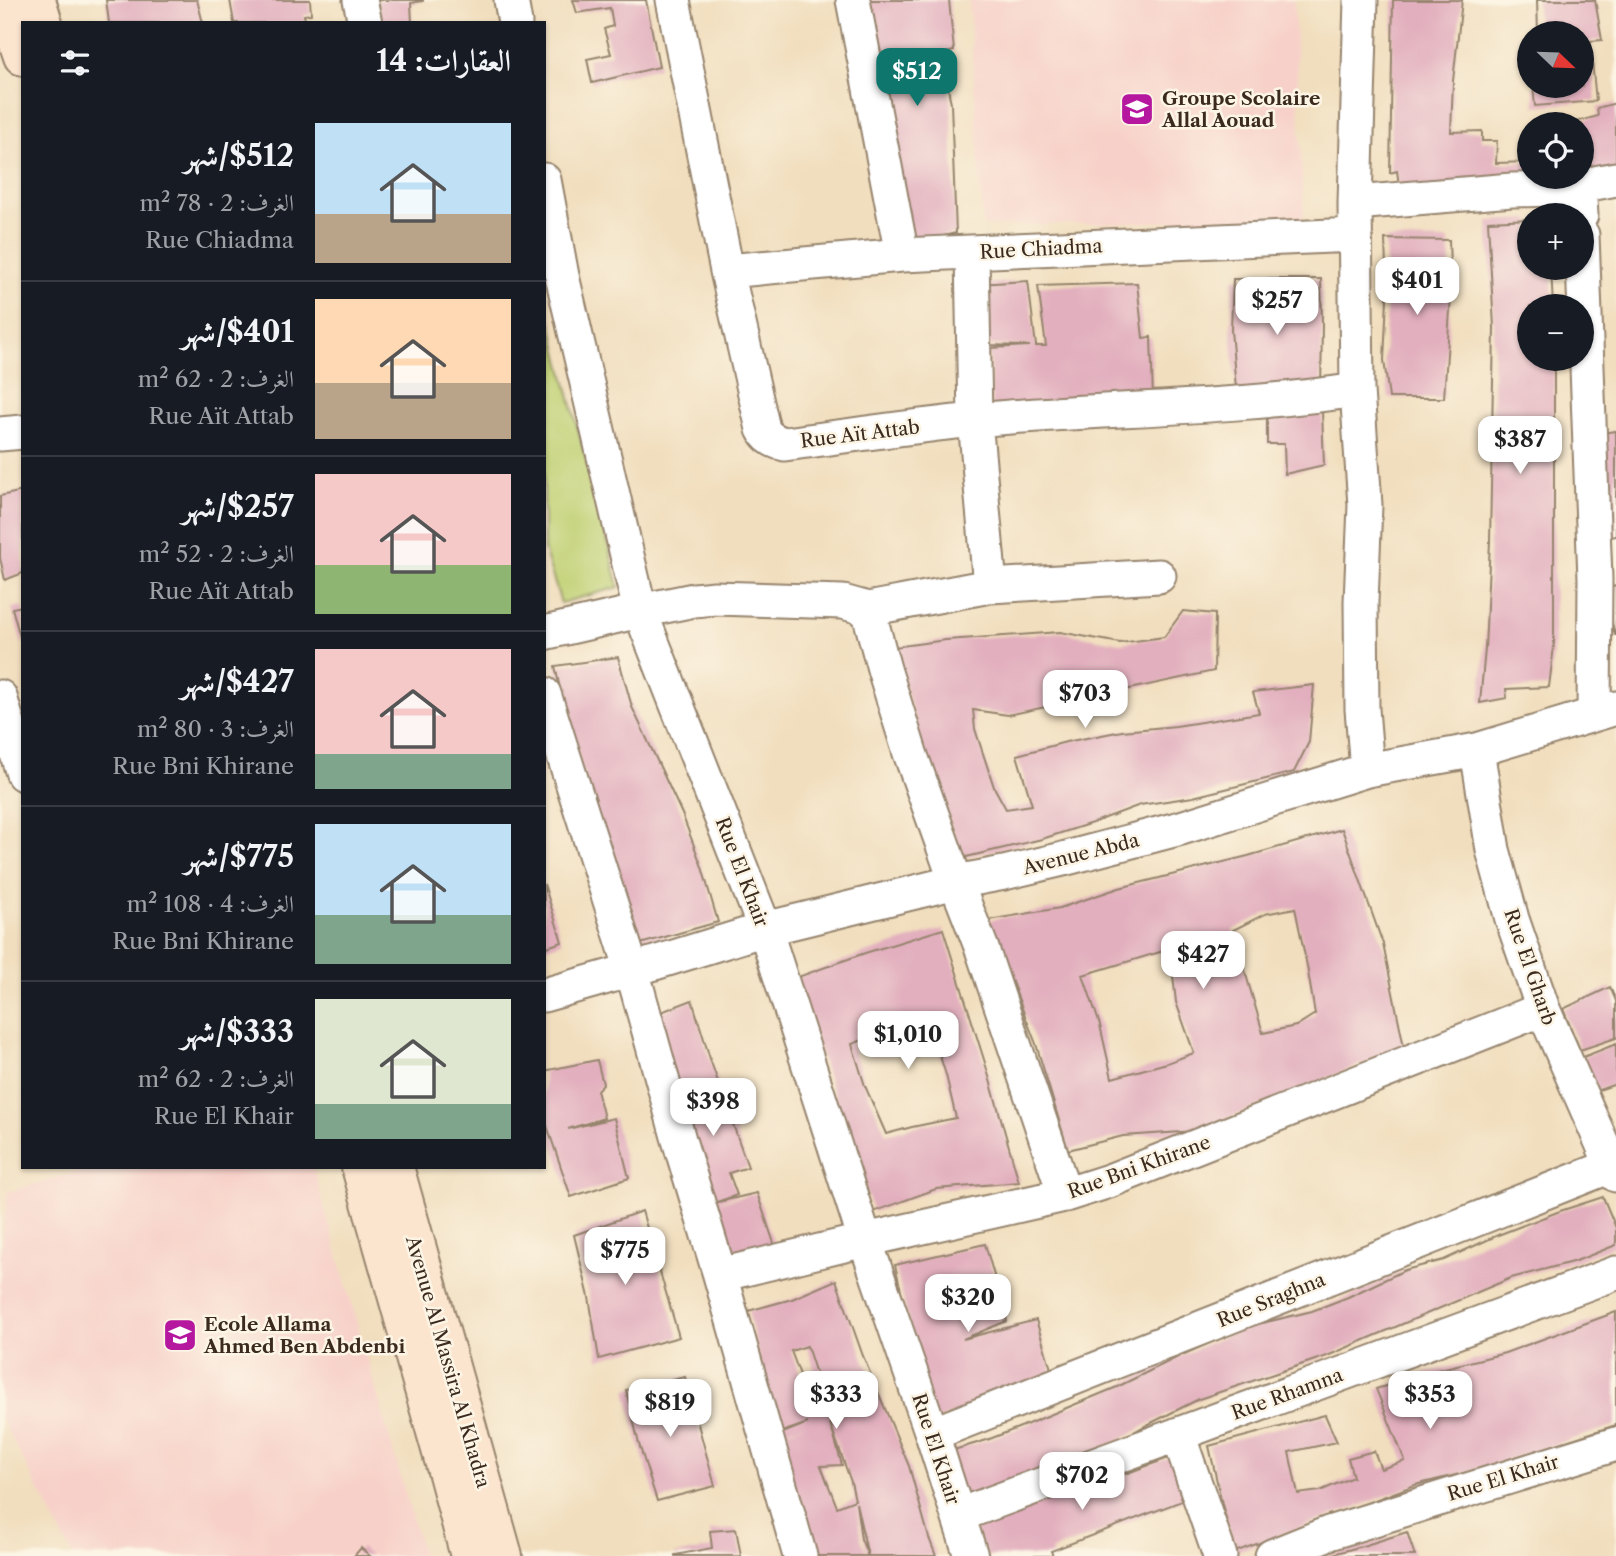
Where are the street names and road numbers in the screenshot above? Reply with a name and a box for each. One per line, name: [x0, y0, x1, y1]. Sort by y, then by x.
street label: Rue Chiadma: [979, 234, 1103, 264]
street label: Rue Aït Attab: [799, 415, 921, 453]
street label: Rue El Khair: [711, 814, 773, 930]
street label: Avenue Abda: [1020, 828, 1142, 880]
street label: Rue El Gharb: [1499, 906, 1561, 1028]
street label: Rue Bni Khirane: [1065, 1131, 1213, 1203]
street label: Avenue Al Massira Al Khadra: [401, 1232, 495, 1491]
street label: Rue Sraghna: [1214, 1268, 1328, 1332]
street label: Rue Rhamna: [1228, 1363, 1346, 1425]
street label: Rue El Khair: [907, 1390, 965, 1508]
street label: Rue El Khair: [1444, 1450, 1562, 1506]

